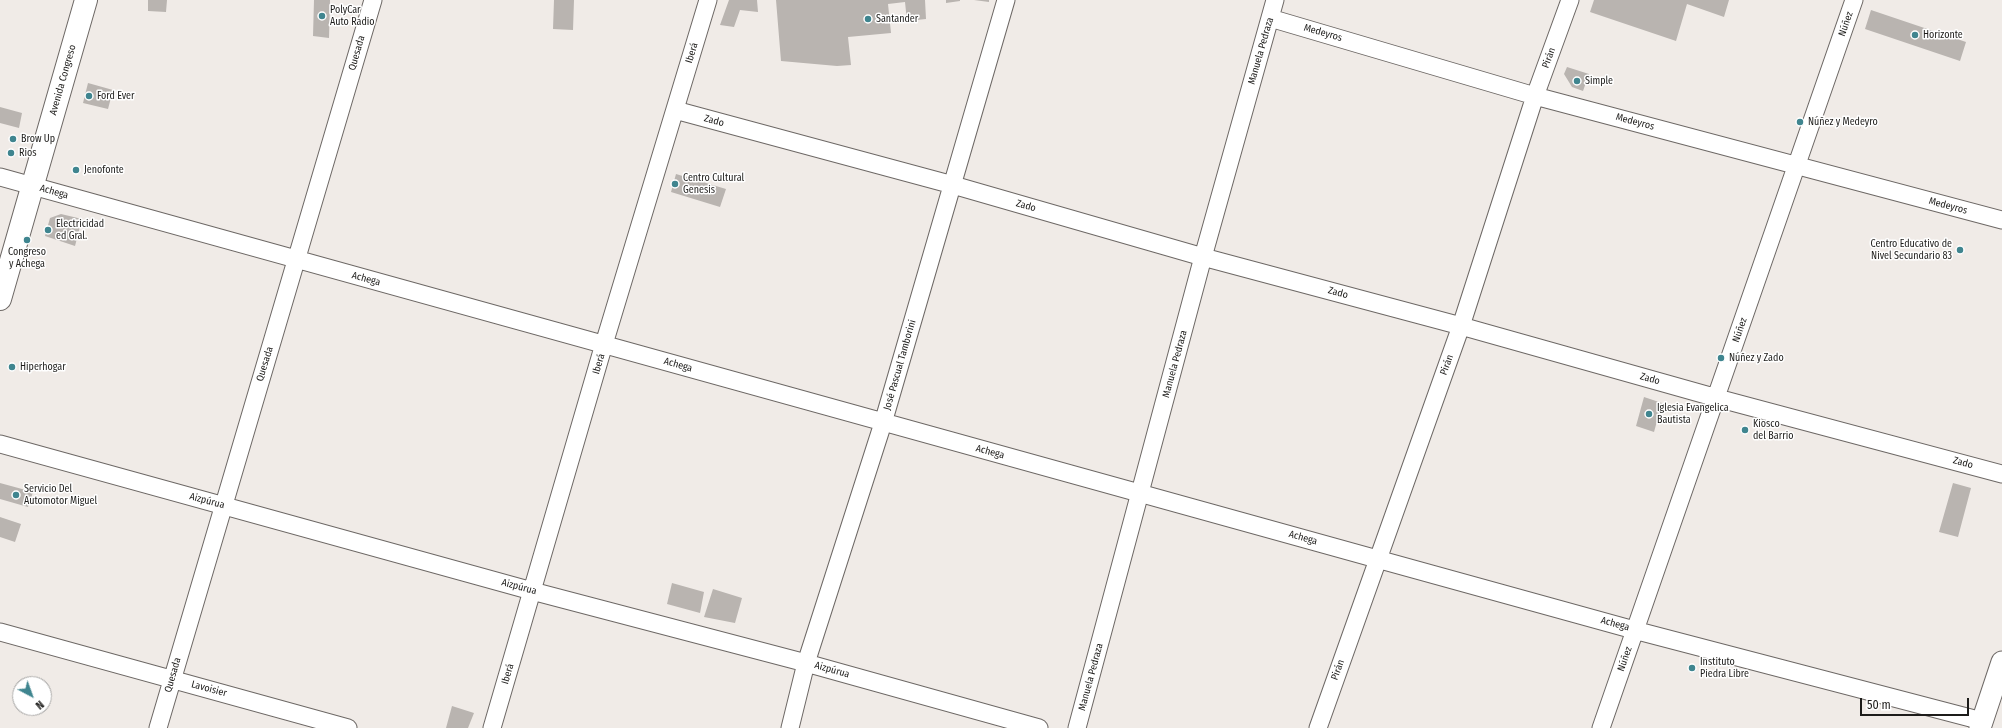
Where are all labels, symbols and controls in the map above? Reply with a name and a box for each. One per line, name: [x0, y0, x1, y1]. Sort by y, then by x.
place label: PolyCar Auto Radio: [330, 4, 375, 28]
street label: Núñez: [1836, 10, 1856, 38]
marker: PolyCar Auto Radio: [317, 11, 327, 21]
place label: Santander: [876, 13, 918, 25]
marker: Santander: [863, 14, 873, 24]
street label: Manuela Pedraza: [1246, 16, 1276, 86]
street label: Medeyros: [1302, 22, 1344, 44]
place label: Horizonte: [1923, 29, 1963, 41]
marker: Horizonte: [1910, 30, 1920, 40]
street label: Quesada: [346, 34, 368, 72]
street label: Iberá: [683, 41, 701, 65]
street label: Avenida Congreso: [47, 43, 79, 117]
street label: Pirán: [1540, 46, 1558, 70]
place label: Simple: [1585, 75, 1613, 87]
marker: Simple: [1572, 76, 1582, 86]
place label: Ford Ever: [97, 90, 135, 102]
marker: Ford Ever: [84, 91, 94, 101]
street label: Medeyros: [1614, 111, 1656, 133]
street label: Zado: [703, 113, 725, 129]
place label: Núñez y Medeyro: [1808, 116, 1878, 128]
marker: Núñez y Medeyro: [1795, 117, 1805, 127]
place label: Brow Up: [21, 133, 55, 145]
marker: Brow Up: [8, 134, 18, 144]
place label: Rios: [19, 147, 36, 159]
marker: Rios: [6, 148, 16, 158]
place label: Jenofonte: [84, 164, 124, 176]
marker: Jenofonte: [71, 165, 81, 175]
place label: Centro Cultural Genesis: [683, 172, 744, 196]
marker: Centro Cultural Genesis: [670, 179, 680, 189]
street label: Achega: [38, 182, 70, 202]
street label: Medeyros: [1927, 195, 1969, 217]
street label: Zado: [1015, 197, 1037, 215]
place label: Electricidad ed Gral.: [56, 218, 104, 242]
marker: Electricidad ed Gral.: [43, 225, 53, 235]
marker: Congreso y Achega: [22, 235, 32, 245]
place label: Centro Educativo de Nivel Secundario 83: [1871, 238, 1952, 262]
marker: Centro Educativo de Nivel Secundario 83: [1955, 245, 1965, 255]
place label: Congreso y Achega: [8, 246, 46, 270]
street label: Achega: [350, 269, 382, 289]
street label: Zado: [1327, 285, 1349, 301]
street label: Núñez: [1730, 316, 1750, 344]
street label: José Pascual Tamborini: [881, 318, 919, 412]
street label: Manuela Pedraza: [1160, 329, 1190, 399]
street label: Quesada: [254, 345, 276, 383]
street label: Iberá: [590, 352, 608, 376]
place label: Núñez y Zado: [1729, 352, 1784, 364]
street label: Pirán: [1438, 353, 1456, 377]
marker: Núñez y Zado: [1716, 353, 1726, 363]
street label: Achega: [662, 355, 694, 375]
place label: Hiperhogar: [20, 361, 66, 373]
marker: Hiperhogar: [7, 362, 17, 372]
street label: Zado: [1639, 370, 1661, 388]
place label: Iglesia Evangelica Bautista: [1657, 402, 1729, 426]
marker: Iglesia Evangelica Bautista: [1644, 409, 1654, 419]
place label: Kiosco del Barrio: [1753, 418, 1793, 442]
marker: Kiosco del Barrio: [1740, 425, 1750, 435]
street label: Achega: [974, 442, 1006, 462]
street label: Zado: [1952, 455, 1974, 471]
place label: Servicio Del Automotor Miguel: [24, 483, 97, 506]
marker: Servicio Del Automotor Miguel: [11, 490, 21, 500]
street label: Aizpúrua: [188, 491, 226, 511]
street label: Achega: [1287, 528, 1319, 548]
street label: Aizpúrua: [500, 577, 538, 597]
street label: Achega: [1599, 614, 1631, 634]
street label: Manuela Pedraza: [1076, 642, 1106, 712]
street label: Núñez: [1615, 645, 1635, 673]
street label: Quesada: [162, 656, 184, 694]
place label: Instituto Piedra Libre: [1700, 656, 1749, 680]
street label: Pirán: [1329, 658, 1347, 682]
street label: Aizpúrua: [813, 659, 851, 681]
street label: Iberá: [499, 662, 517, 686]
marker: Instituto Piedra Libre: [1687, 663, 1697, 673]
north arrow: [12, 676, 52, 716]
street label: Lavoisier: [190, 678, 228, 700]
scale bar: [1862, 690, 1971, 716]
text: N: [33, 698, 46, 712]
text: 50 m: [1867, 698, 1891, 712]

